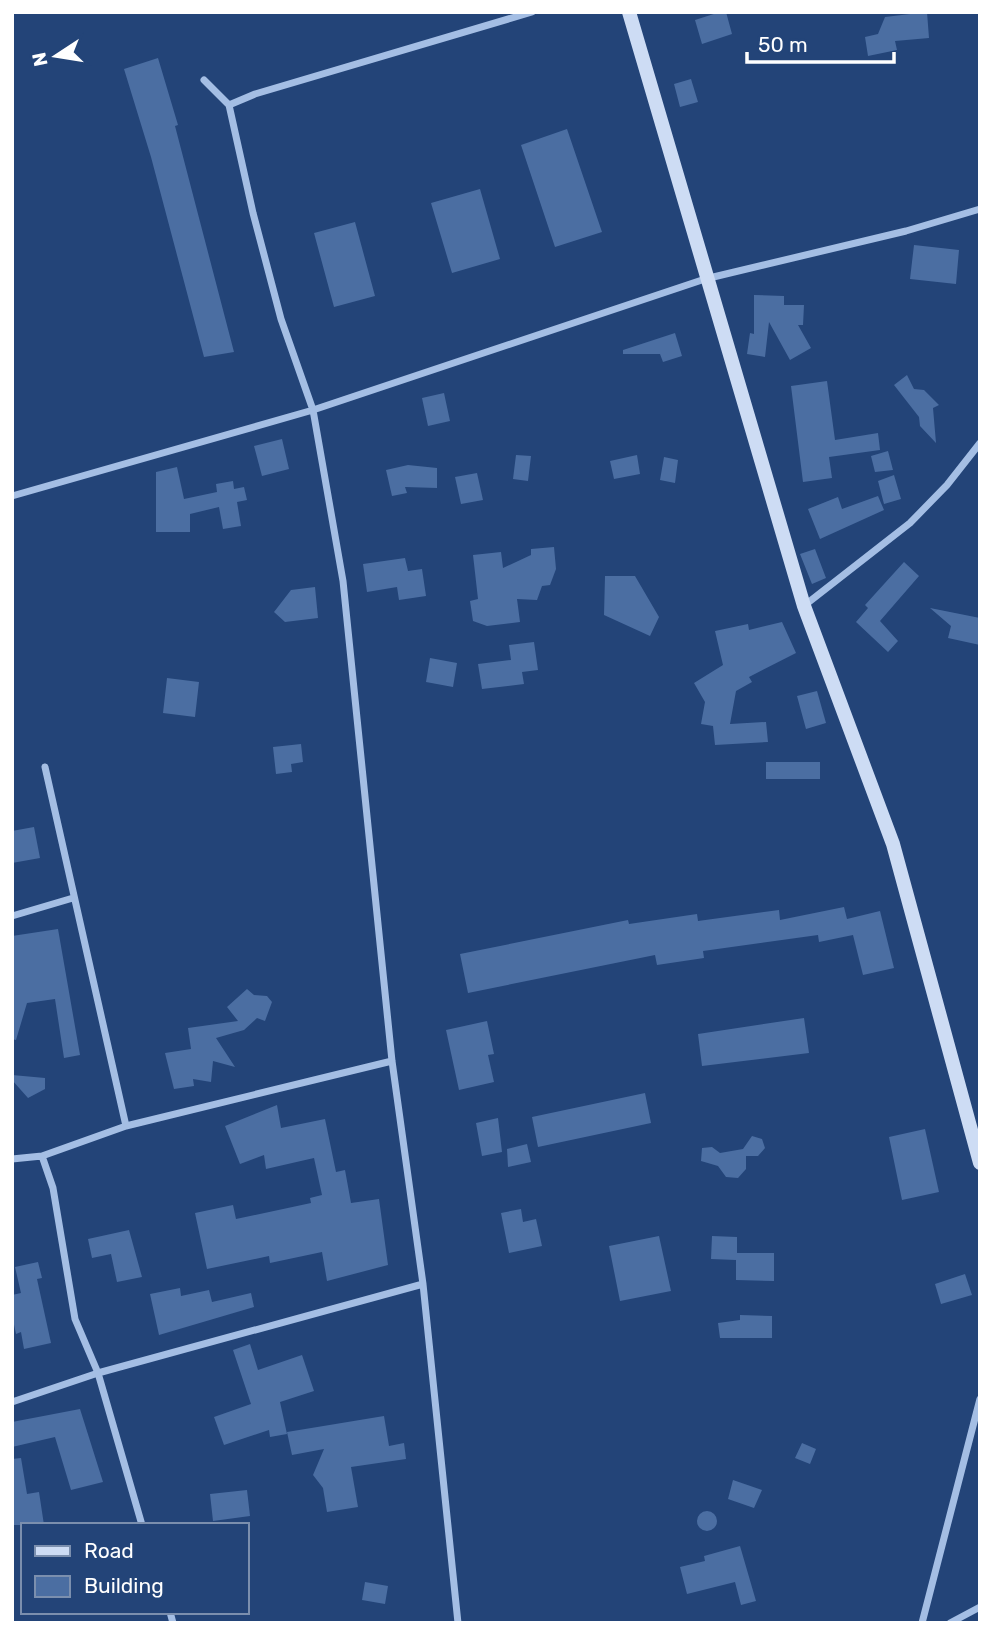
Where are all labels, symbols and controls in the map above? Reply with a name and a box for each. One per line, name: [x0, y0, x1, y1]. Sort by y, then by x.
north arrow: [21, 21, 91, 91]
scale bar: [747, 21, 894, 65]
text: 50 m: [758, 32, 808, 57]
text: N: [27, 50, 53, 69]
legend: [21, 1523, 248, 1614]
text: Road: [84, 1538, 134, 1563]
text: Building: [84, 1573, 164, 1598]

